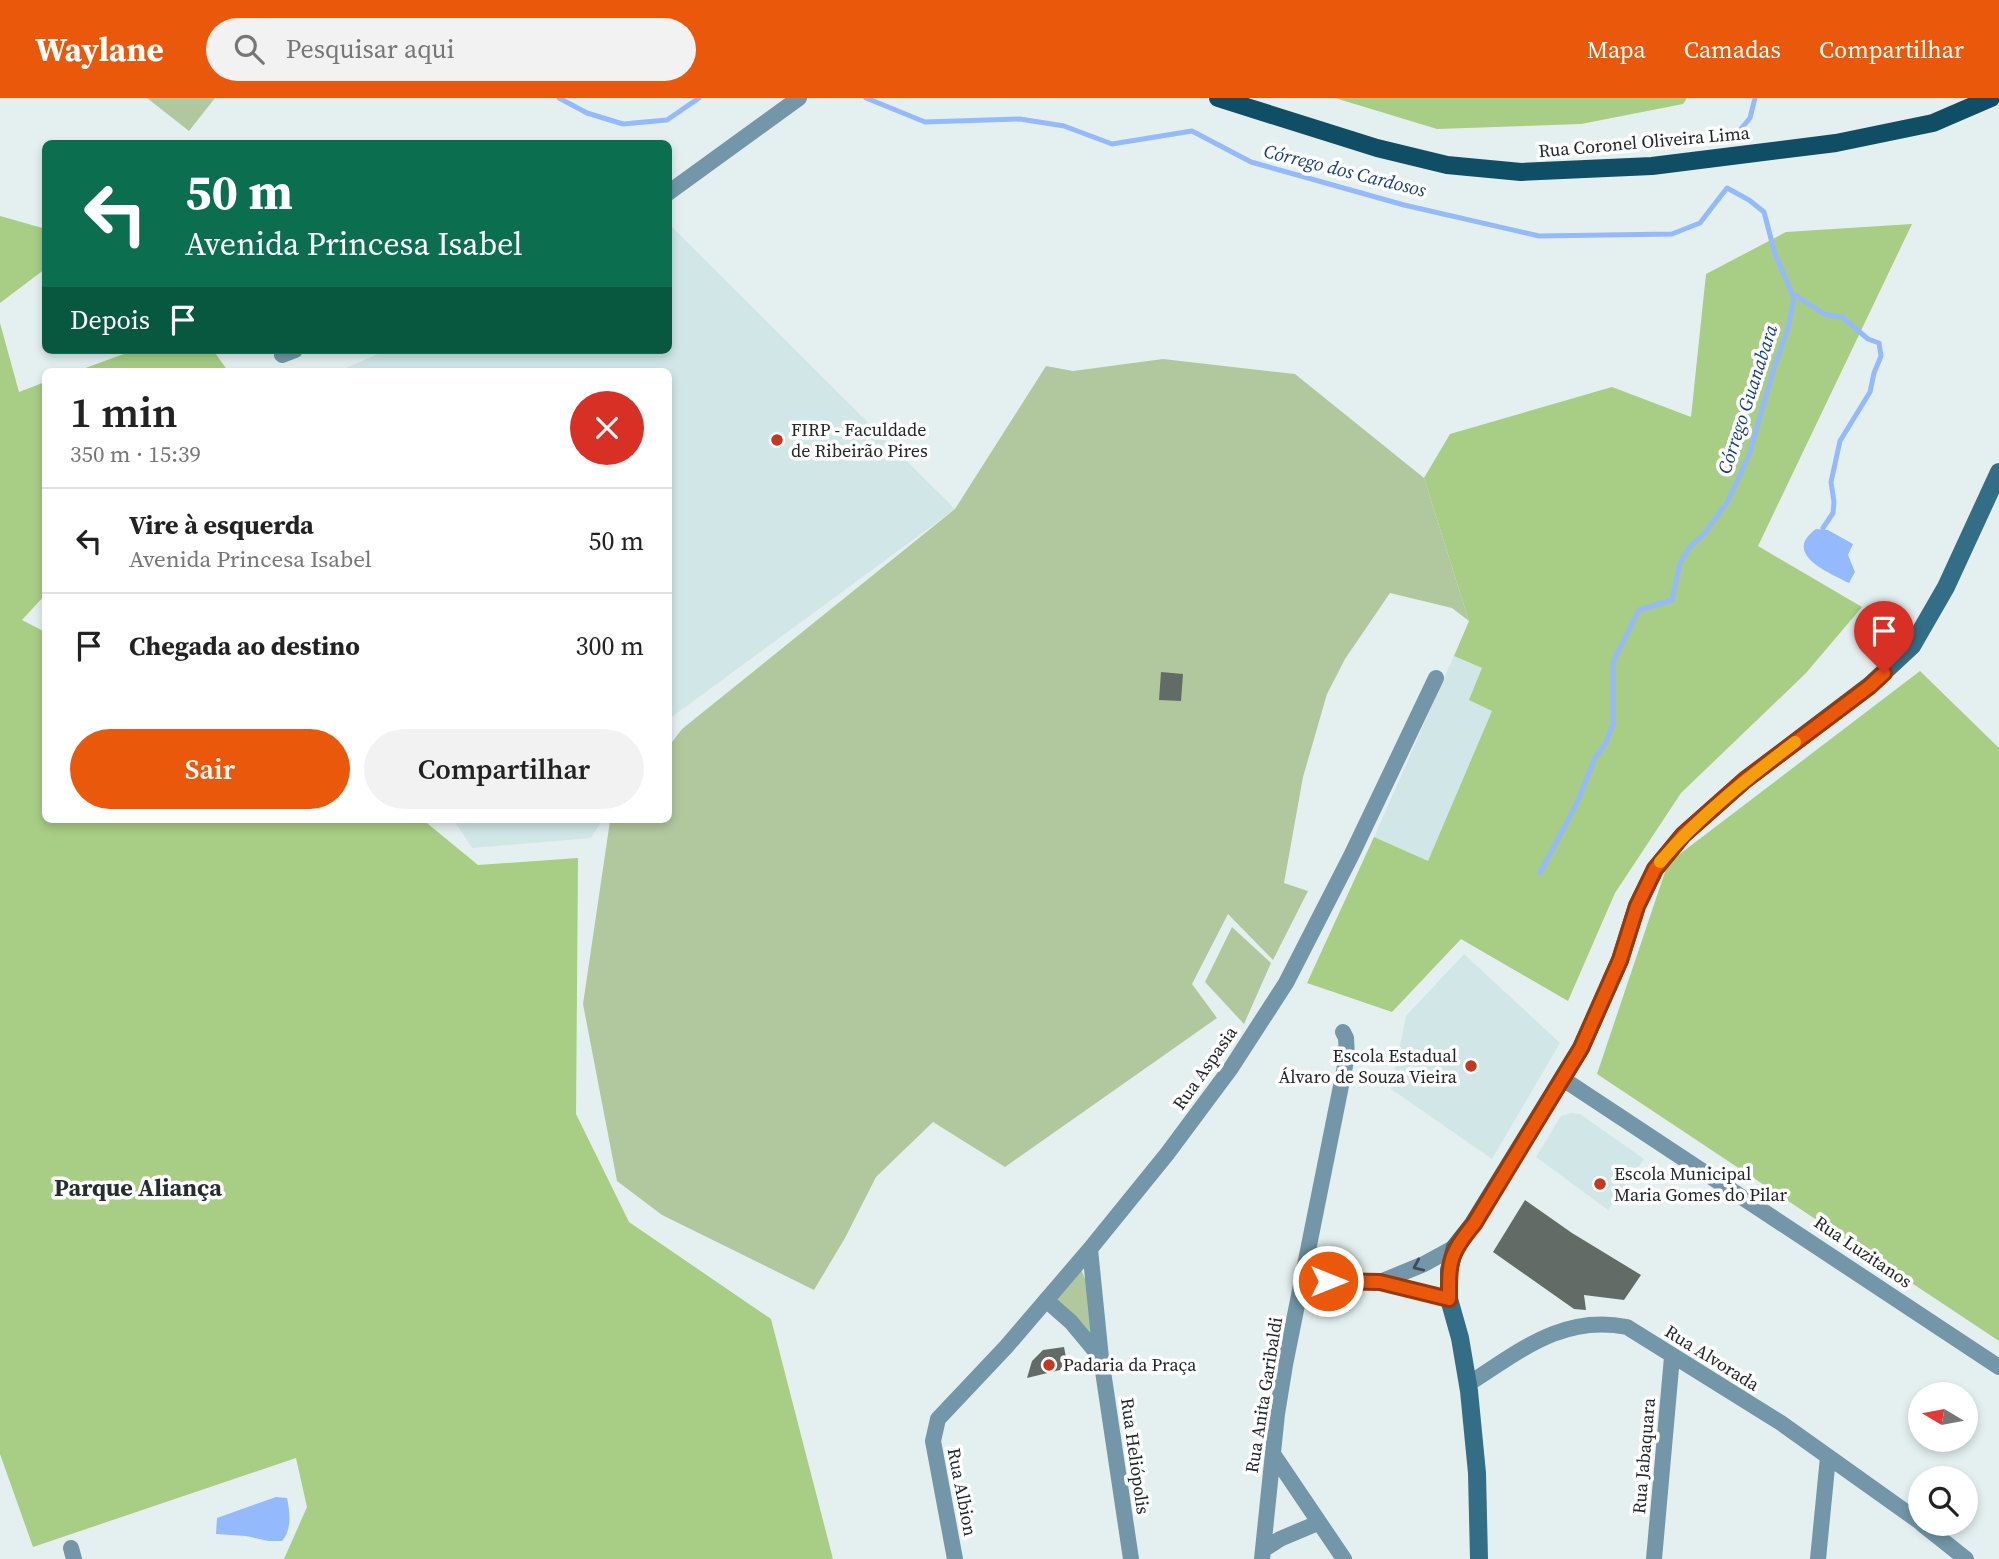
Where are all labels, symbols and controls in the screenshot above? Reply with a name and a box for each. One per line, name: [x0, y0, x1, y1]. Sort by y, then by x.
search box: [206, 18, 696, 81]
text: Waylane: [35, 27, 164, 72]
icon: search: [230, 30, 268, 68]
text: Pesquisar aqui: [286, 31, 455, 67]
text: Mapa: [1587, 33, 1646, 66]
text: Camadas: [1684, 33, 1781, 66]
text: Compartilhar: [1819, 33, 1964, 66]
street label: Rua Coronel Oliveira Lima: [1537, 120, 1752, 163]
water label: Córrego dos Cardosos: [1261, 137, 1429, 203]
text: 50 m: [185, 158, 293, 225]
icon: left: [70, 168, 161, 259]
text: Avenida Princesa Isabel: [185, 222, 523, 266]
icon: arrive: [164, 301, 202, 339]
text: Depois: [70, 302, 150, 338]
water label: Córrego Guanabara: [1711, 321, 1783, 477]
text: 1 min: [70, 383, 178, 441]
button: close: [570, 391, 644, 465]
place label: FIRP - Faculdade de Ribeirão Pires: [791, 417, 928, 463]
marker: FIRP - Faculdade de Ribeirão Pires: [769, 432, 785, 448]
text: 350 m · 15:39: [70, 438, 201, 470]
text: Vire à esquerda: [129, 507, 314, 543]
icon: left: [70, 522, 108, 560]
text: 50 m: [589, 523, 644, 559]
text: Avenida Princesa Isabel: [129, 543, 372, 575]
pin: [1854, 601, 1914, 673]
icon: arrive: [1865, 612, 1903, 650]
icon: arrive: [70, 627, 108, 665]
text: Chegada ao destino: [129, 628, 360, 664]
text: 300 m: [576, 628, 644, 664]
button: Sair: [70, 729, 350, 809]
button: Compartilhar: [364, 729, 644, 809]
street label: Rua Aspasia: [1167, 1020, 1243, 1115]
place label: Escola Estadual Álvaro de Souza Vieira: [1278, 1043, 1458, 1089]
marker: Escola Estadual Álvaro de Souza Vieira: [1463, 1058, 1479, 1074]
place label: Escola Municipal Maria Gomes do Pilar: [1614, 1161, 1788, 1207]
district label: Parque Aliança: [54, 1171, 222, 1204]
marker: Escola Municipal Maria Gomes do Pilar: [1592, 1176, 1608, 1192]
street label: Rua Luzitanos: [1809, 1210, 1917, 1294]
position arrow: [1291, 1244, 1365, 1318]
one-way arrow: [1413, 1258, 1426, 1272]
street label: Rua Anita Garibaldi: [1239, 1315, 1288, 1475]
street label: Rua Alvorada: [1660, 1319, 1765, 1397]
place label: Padaria da Praça: [1063, 1352, 1197, 1377]
marker: Padaria da Praça: [1041, 1357, 1057, 1373]
north arrow: [1908, 1382, 1978, 1452]
map controls: [1908, 1382, 1978, 1536]
street label: Rua Heliópolis: [1115, 1396, 1156, 1516]
street label: Rua Jabaquara: [1626, 1396, 1661, 1515]
street label: Rua Albion: [942, 1446, 983, 1538]
button: search: [1908, 1466, 1978, 1536]

